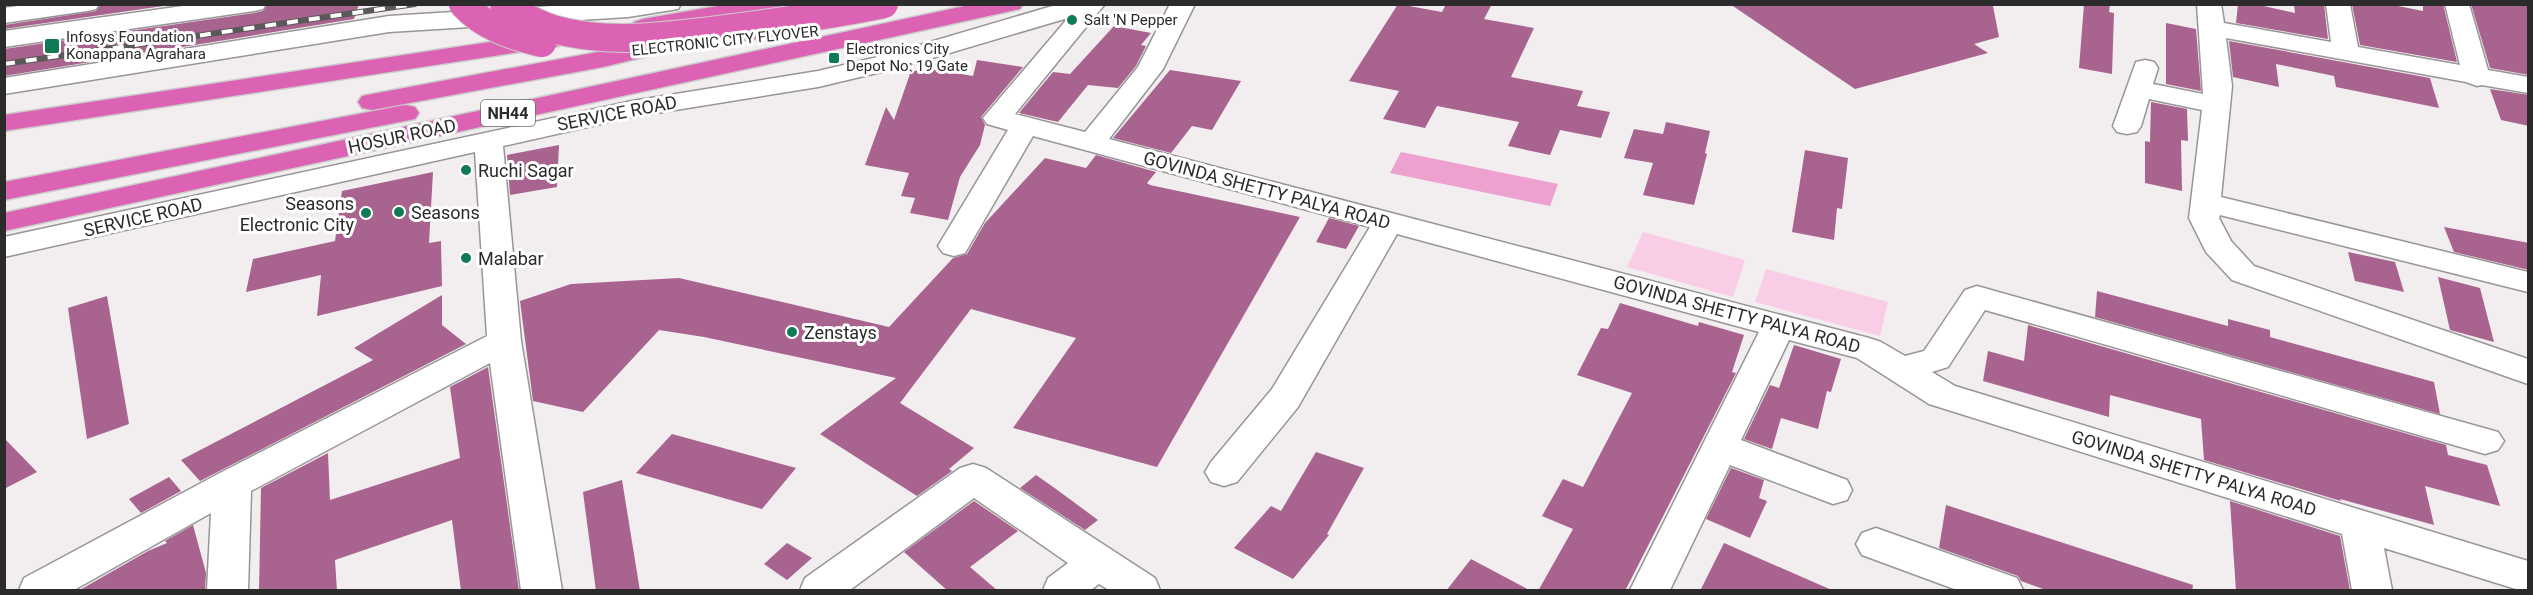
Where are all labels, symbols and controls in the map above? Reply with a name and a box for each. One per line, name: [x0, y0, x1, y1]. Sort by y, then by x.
place label: Salt 'N Pepper: [1084, 11, 1178, 29]
marker: Salt 'N Pepper: [1065, 13, 1079, 27]
street label: ELECTRONIC CITY FLYOVER: [631, 22, 819, 60]
place label: Infosys Foundation Konappana Agrahara: [66, 28, 206, 63]
marker: Infosys Foundation Konappana Agrahara: [43, 37, 61, 55]
place label: Electronics City Depot No: 19 Gate: [846, 40, 968, 75]
marker: Electronics City Depot No: 19 Gate: [827, 51, 841, 65]
street label: SERVICE ROAD: [555, 91, 679, 135]
road number: NH44: [481, 100, 535, 126]
street label: HOSUR ROAD: [346, 114, 458, 158]
street label: GOVINDA SHETTY PALYA ROAD: [1141, 147, 1393, 233]
place label: Ruchi Sagar: [478, 160, 574, 181]
marker: Ruchi Sagar: [459, 163, 473, 177]
street label: SERVICE ROAD: [81, 193, 205, 241]
place label: Seasons Electronic City: [240, 193, 354, 235]
place label: Seasons: [411, 202, 480, 223]
marker: Seasons: [392, 205, 406, 219]
marker: Seasons Electronic City: [359, 206, 373, 220]
place label: Malabar: [478, 248, 544, 269]
marker: Malabar: [459, 251, 473, 265]
street label: GOVINDA SHETTY PALYA ROAD: [1611, 271, 1863, 357]
place label: Zenstays: [804, 322, 877, 343]
marker: Zenstays: [785, 325, 799, 339]
street label: GOVINDA SHETTY PALYA ROAD: [2069, 426, 2319, 520]

